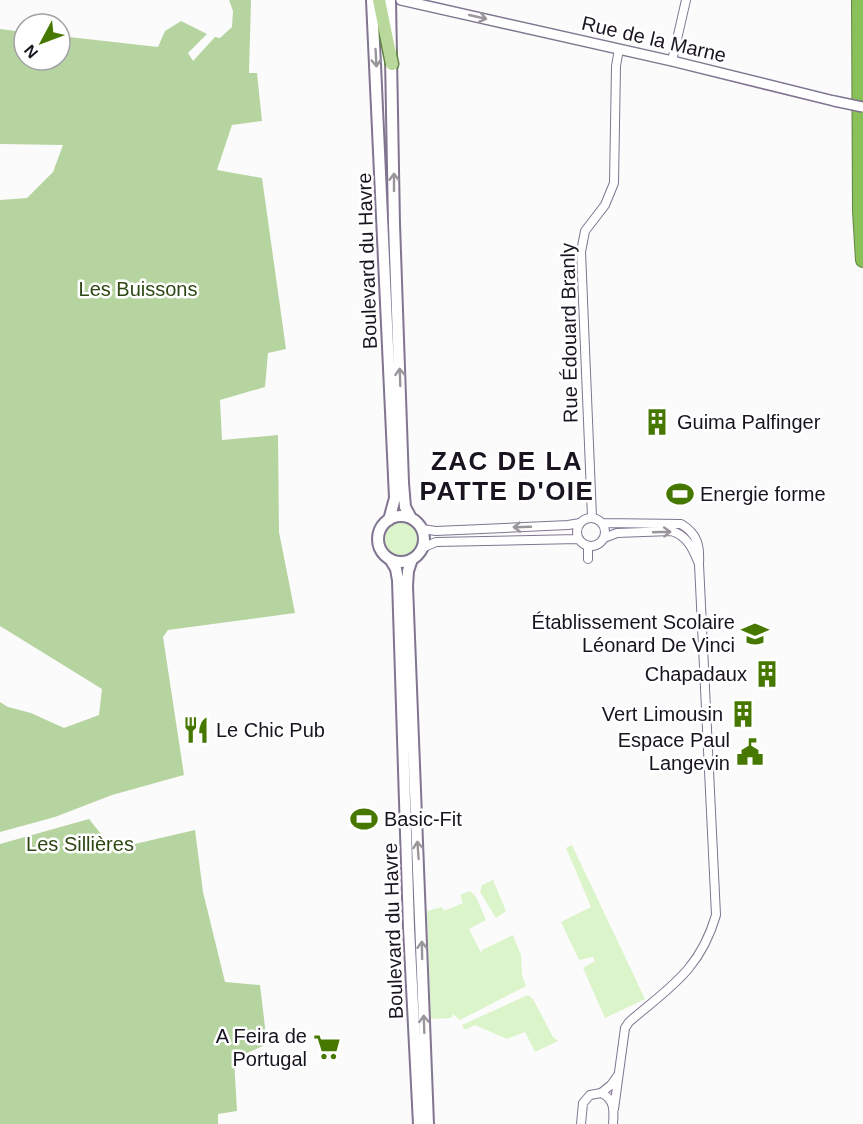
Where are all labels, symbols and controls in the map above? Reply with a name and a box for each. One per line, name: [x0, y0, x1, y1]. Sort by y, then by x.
north arrow: [12, 12, 72, 72]
one-way arrow: [468, 12, 487, 23]
street label: Rue de la Marne: [579, 12, 729, 66]
text: N: [21, 42, 41, 61]
one-way arrow: [370, 48, 381, 68]
street label: Boulevard du Havre: [353, 172, 381, 350]
one-way arrow: [388, 173, 400, 193]
street label: Rue Édouard Branly: [556, 243, 582, 423]
park label: Les Buissons: [79, 278, 197, 300]
one-way arrow: [394, 368, 405, 388]
building icon: Guima Palfinger: [642, 407, 672, 437]
place label: Guima Palfinger: [677, 411, 821, 433]
district label: ZAC DE LA PATTE D'OIE: [420, 446, 594, 506]
sports icon: Energie forme: [665, 479, 695, 509]
place label: Energie forme: [700, 483, 826, 505]
one-way arrow: [512, 521, 532, 533]
one-way arrow: [651, 526, 671, 537]
place label: Établissement Scolaire Léonard De Vinci: [532, 611, 735, 656]
school or university icon: Établissement Scolaire Léonard De Vinci: [740, 619, 770, 649]
building icon: Chapadaux: [752, 659, 782, 689]
place label: Chapadaux: [645, 663, 747, 685]
building icon: Vert Limousin: [728, 699, 758, 729]
place label: Vert Limousin: [602, 703, 723, 725]
restaurant icon: Le Chic Pub: [181, 715, 211, 745]
place label: Le Chic Pub: [216, 719, 325, 741]
place label: Espace Paul Langevin: [618, 729, 730, 774]
public building icon: Espace Paul Langevin: [735, 737, 765, 767]
sports icon: Basic-Fit: [349, 804, 379, 834]
place label: Basic-Fit: [384, 808, 462, 830]
park label: Les Sillières: [26, 833, 134, 855]
one-way arrow: [412, 840, 423, 860]
street label: Boulevard du Havre: [379, 842, 407, 1020]
one-way arrow: [416, 940, 428, 960]
one-way arrow: [419, 1014, 430, 1034]
place label: A Feira de Portugal: [216, 1025, 307, 1070]
supermarket icon: A Feira de Portugal: [312, 1032, 342, 1062]

